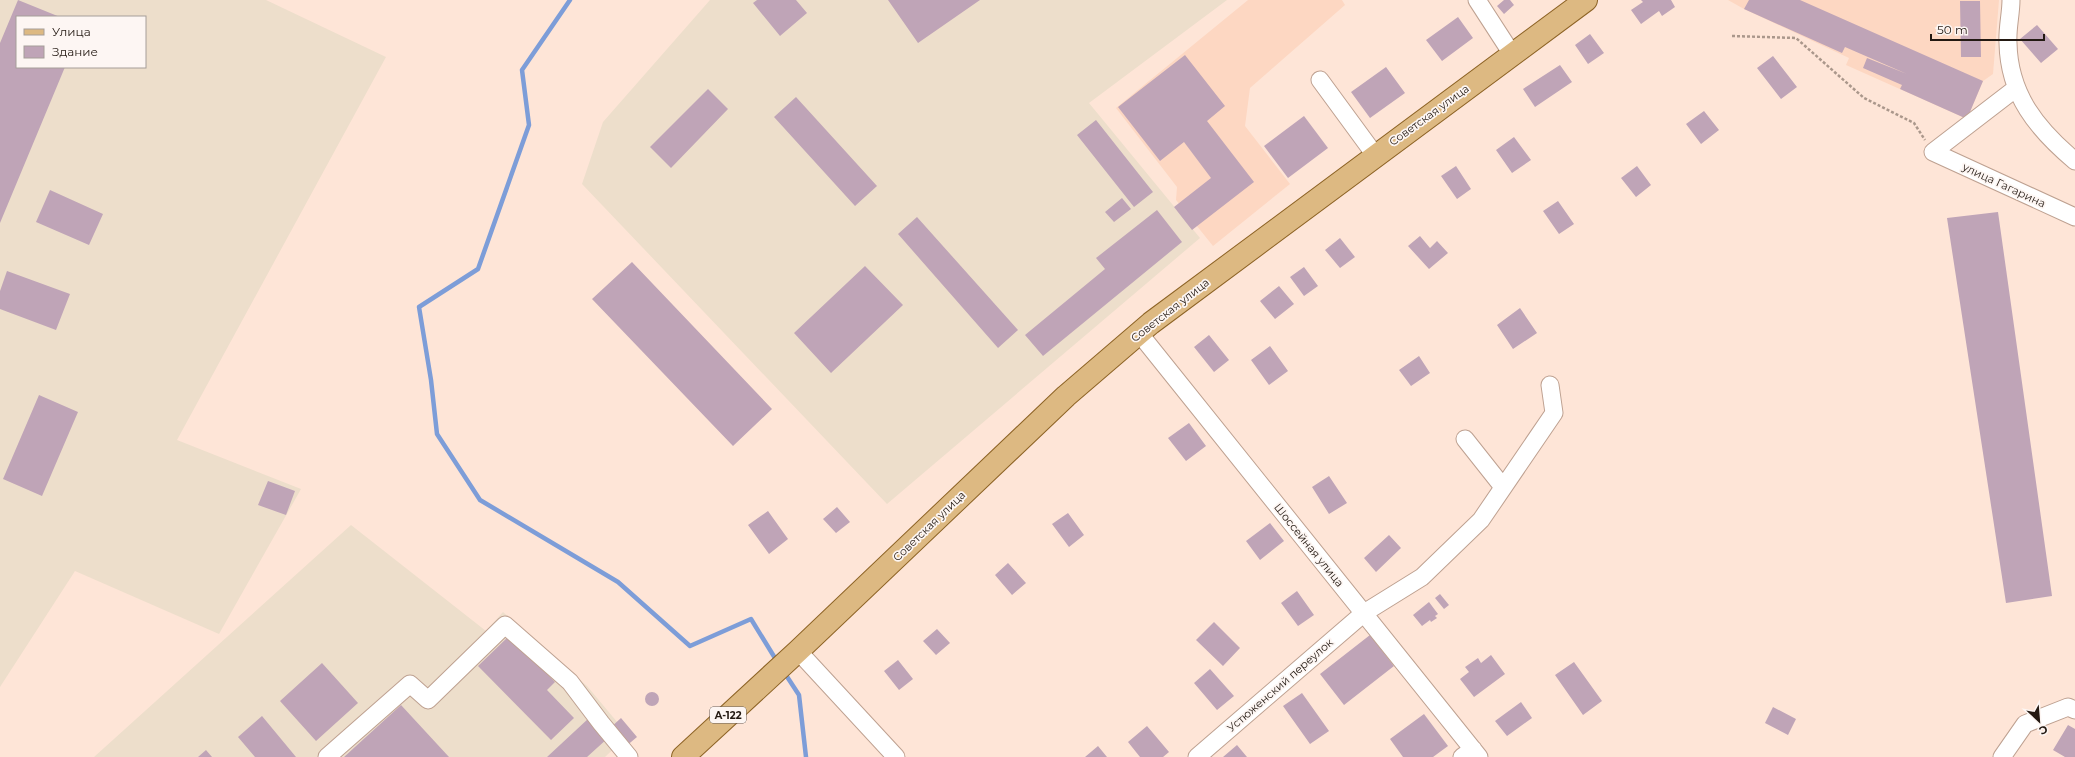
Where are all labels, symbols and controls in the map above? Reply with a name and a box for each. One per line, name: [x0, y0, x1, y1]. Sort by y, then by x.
legend: [16, 16, 146, 68]
scale bar: [1931, 16, 2044, 42]
text: 50 m: [1937, 22, 1968, 37]
text: Улица: [52, 24, 91, 39]
text: Здание: [52, 44, 98, 59]
street label: Советская улица: [1386, 81, 1472, 149]
street label: улица Гагарина: [1959, 159, 2048, 210]
street label: Советская улица: [1128, 275, 1212, 345]
street label: Советская улица: [890, 488, 968, 564]
street label: Шоссейная улица: [1271, 500, 1347, 590]
street label: Устюженский переулок: [1224, 635, 1336, 735]
north arrow: [2019, 701, 2059, 741]
road number: А-122: [710, 707, 746, 723]
text: С: [2037, 722, 2050, 738]

